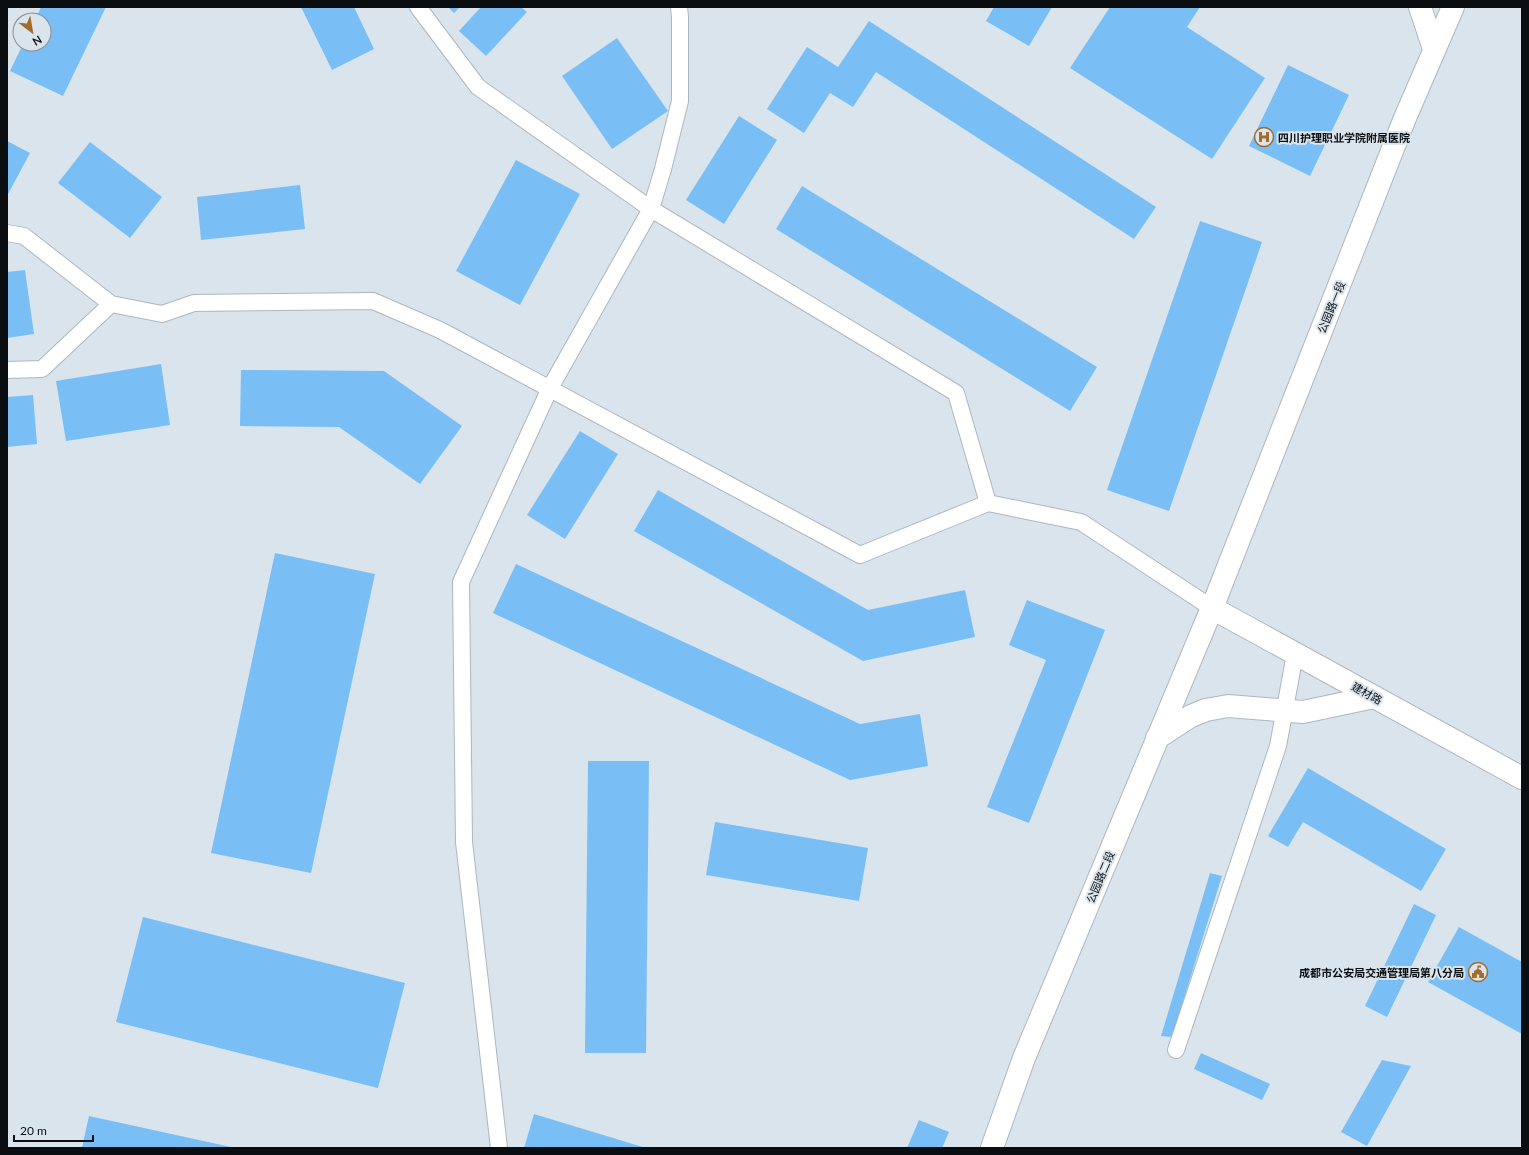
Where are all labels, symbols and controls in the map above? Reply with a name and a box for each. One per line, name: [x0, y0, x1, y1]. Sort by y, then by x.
north arrow: [12, 12, 52, 52]
text: N: [30, 33, 44, 49]
hospital icon: 四川护理职业学院附属医院: [1253, 126, 1275, 148]
place label: 四川护理职业学院附属医院: [1278, 131, 1410, 144]
street label: 公园路一段: [1315, 279, 1347, 335]
street label: 建材路: [1349, 679, 1385, 707]
street label: 公园路二段: [1083, 849, 1117, 905]
public building icon: 成都市公安局交通管理局第八分局: [1467, 961, 1489, 983]
place label: 成都市公安局交通管理局第八分局: [1299, 966, 1464, 979]
scale bar: [14, 1117, 93, 1143]
text: 20 m: [20, 1123, 47, 1138]

